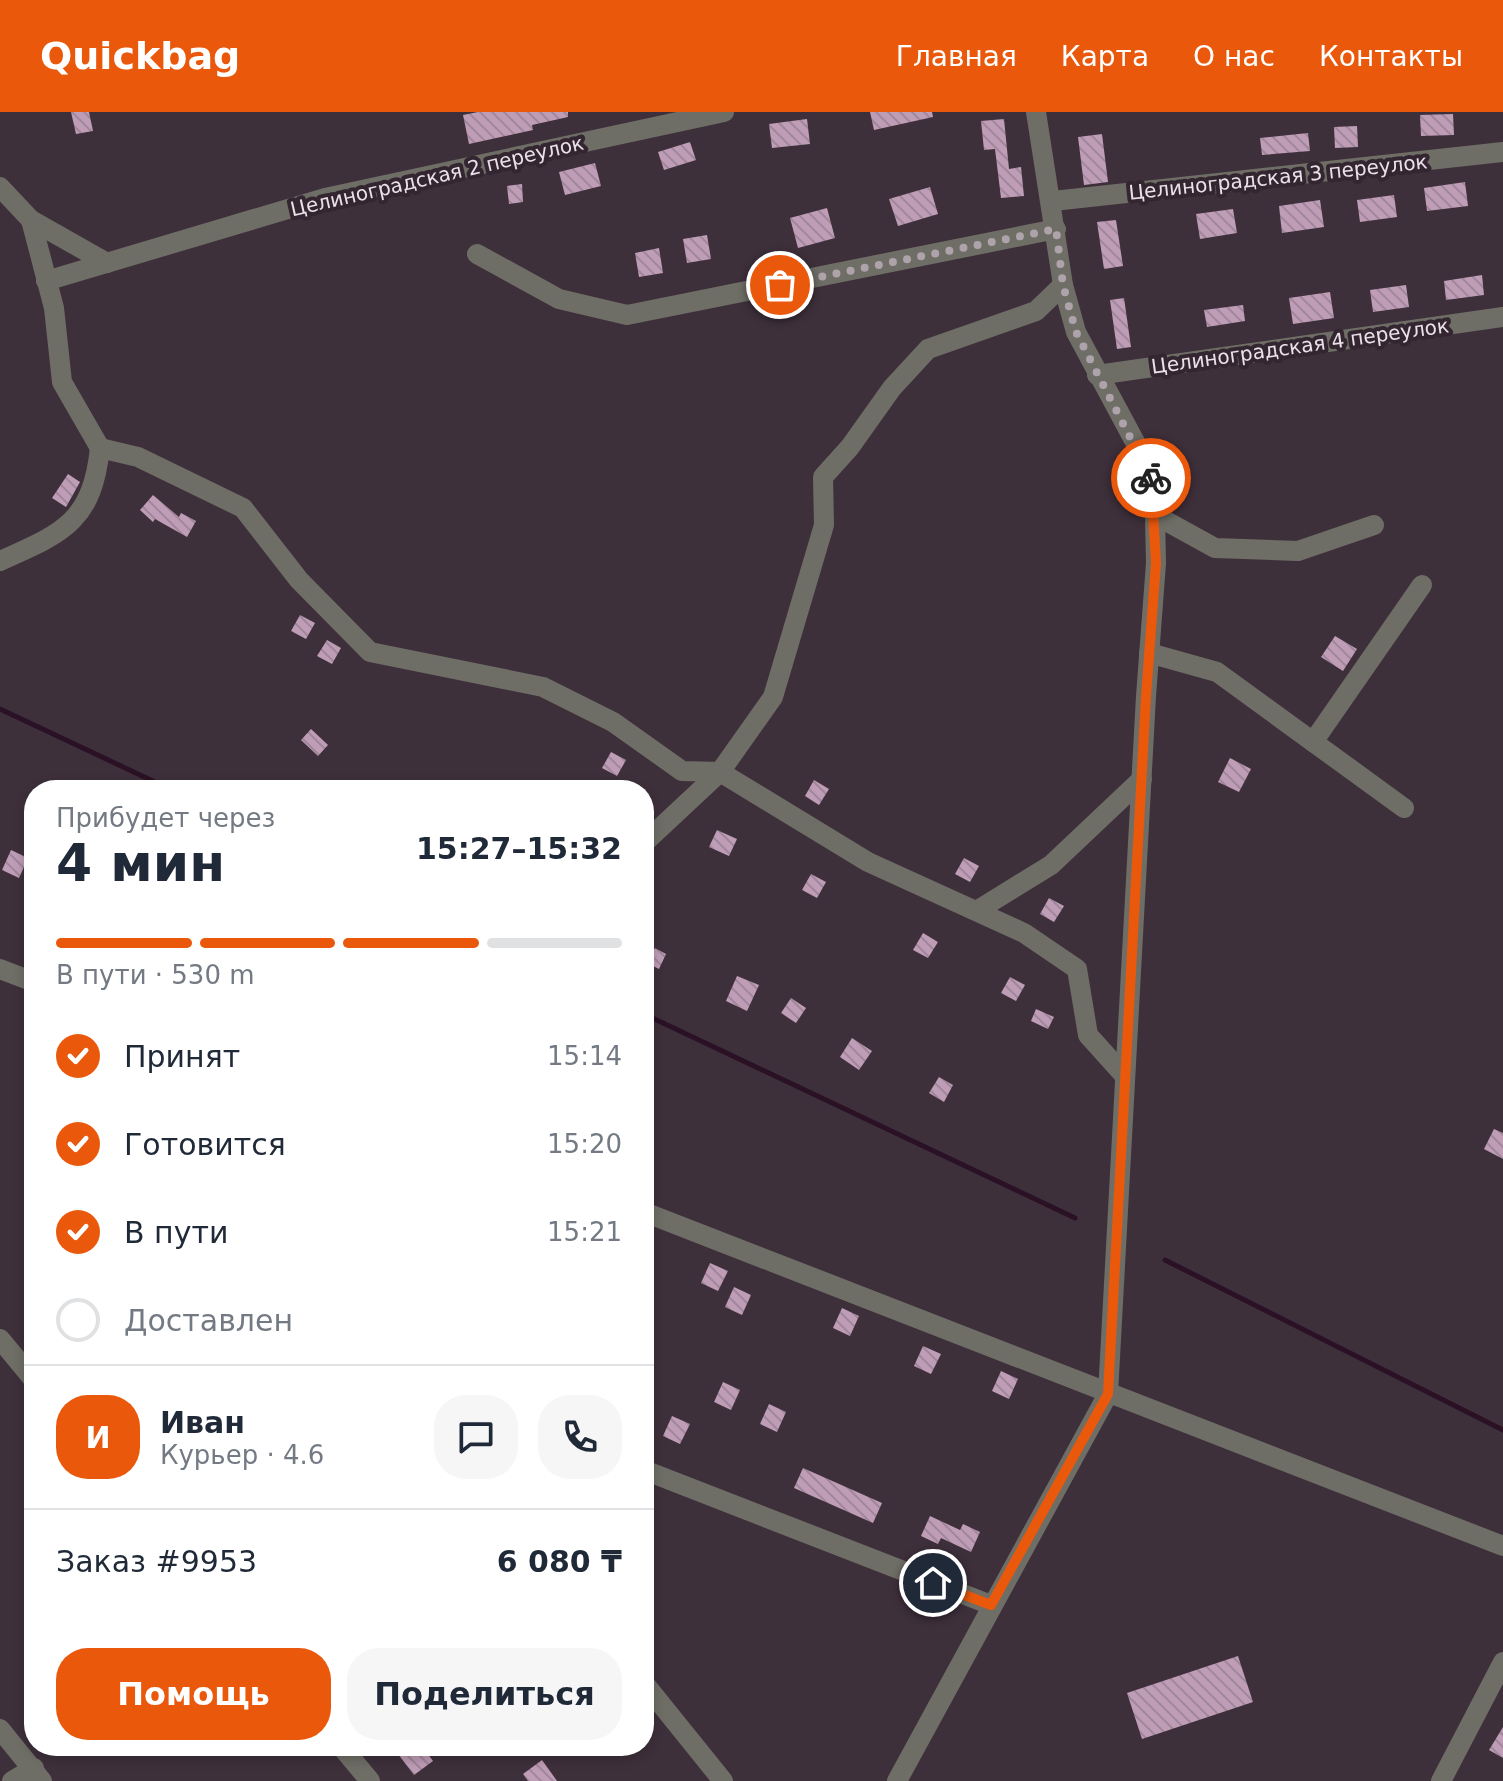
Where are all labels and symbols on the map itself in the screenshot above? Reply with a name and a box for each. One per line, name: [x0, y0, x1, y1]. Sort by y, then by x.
street label: Целиноградская 2 переулок: [288, 131, 586, 221]
street label: Целиноградская 3 переулок: [1127, 149, 1429, 205]
pin: [746, 251, 814, 319]
street label: Целиноградская 4 переулок: [1150, 313, 1450, 379]
courier: [1111, 438, 1191, 518]
pin: [899, 1549, 967, 1617]

